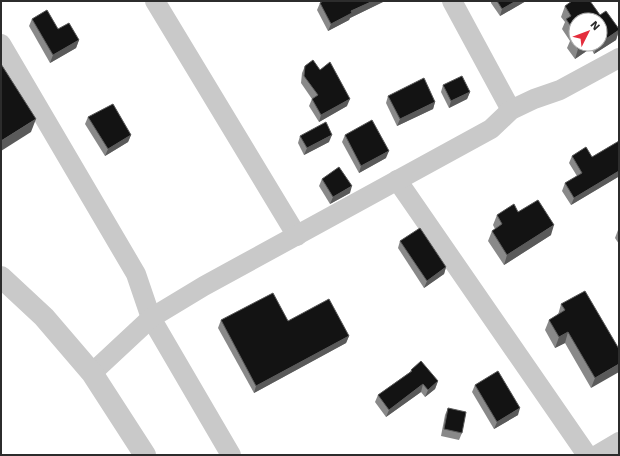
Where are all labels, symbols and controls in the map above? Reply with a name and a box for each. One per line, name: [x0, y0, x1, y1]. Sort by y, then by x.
north arrow: [568, 12, 608, 52]
text: N: [588, 18, 603, 33]

